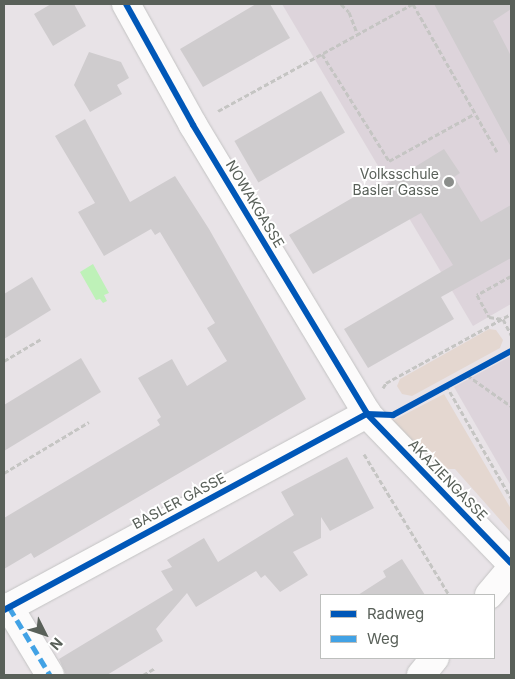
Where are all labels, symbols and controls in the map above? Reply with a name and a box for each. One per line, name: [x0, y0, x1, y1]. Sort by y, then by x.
street label: NOWAKGASSE: [222, 157, 288, 251]
place label: Volksschule Basler Gasse: [353, 166, 439, 198]
marker: Volksschule Basler Gasse: [443, 176, 455, 188]
street label: AKAZIENGASSE: [405, 436, 491, 524]
street label: BASLER GASSE: [129, 469, 229, 533]
legend: [320, 594, 495, 659]
text: Radweg: [367, 604, 424, 623]
north arrow: [20, 609, 70, 659]
text: Weg: [367, 629, 399, 648]
text: N: [47, 635, 67, 654]

